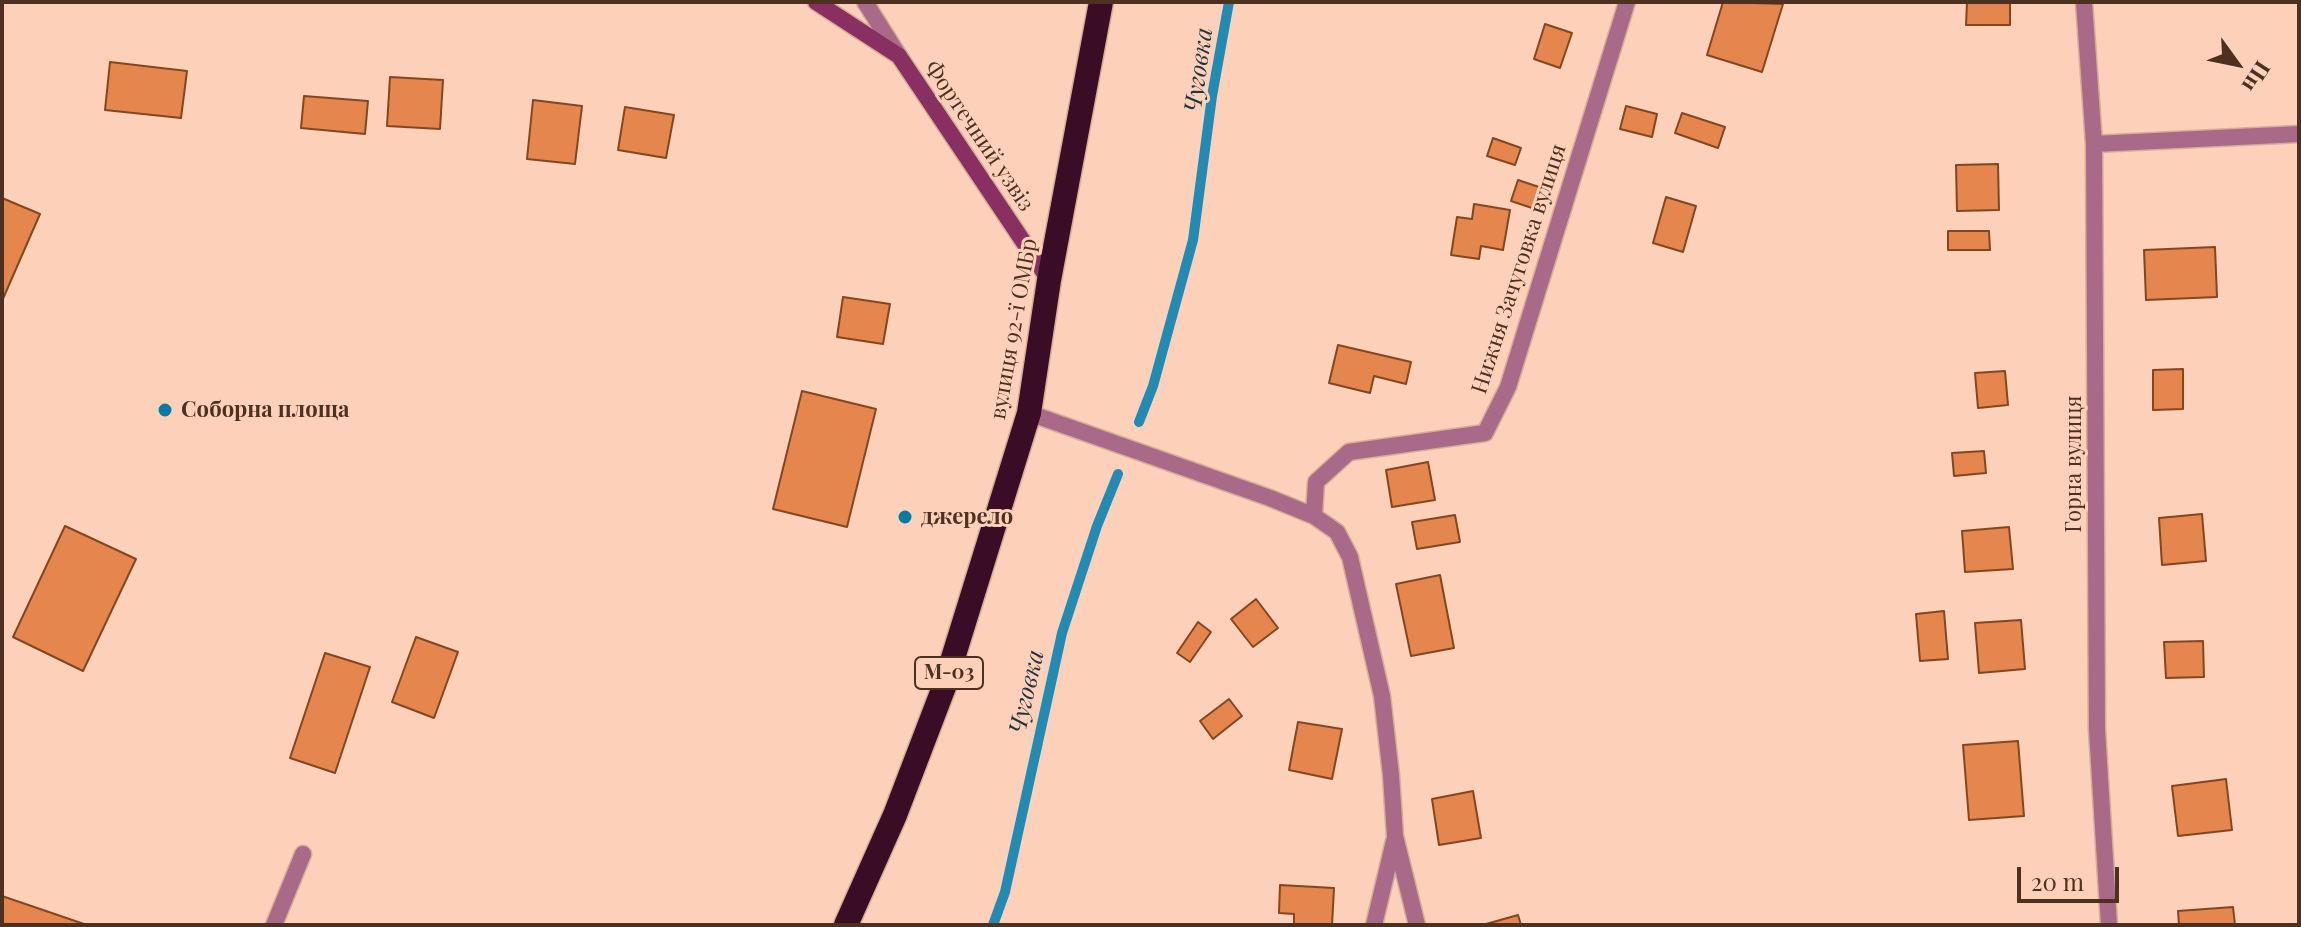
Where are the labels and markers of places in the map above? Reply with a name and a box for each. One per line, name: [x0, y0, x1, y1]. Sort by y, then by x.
place label: Соборна площа: [181, 397, 349, 423]
marker: Соборна площа: [156, 401, 174, 419]
place label: джерело: [921, 504, 1013, 530]
marker: джерело: [896, 508, 914, 526]

